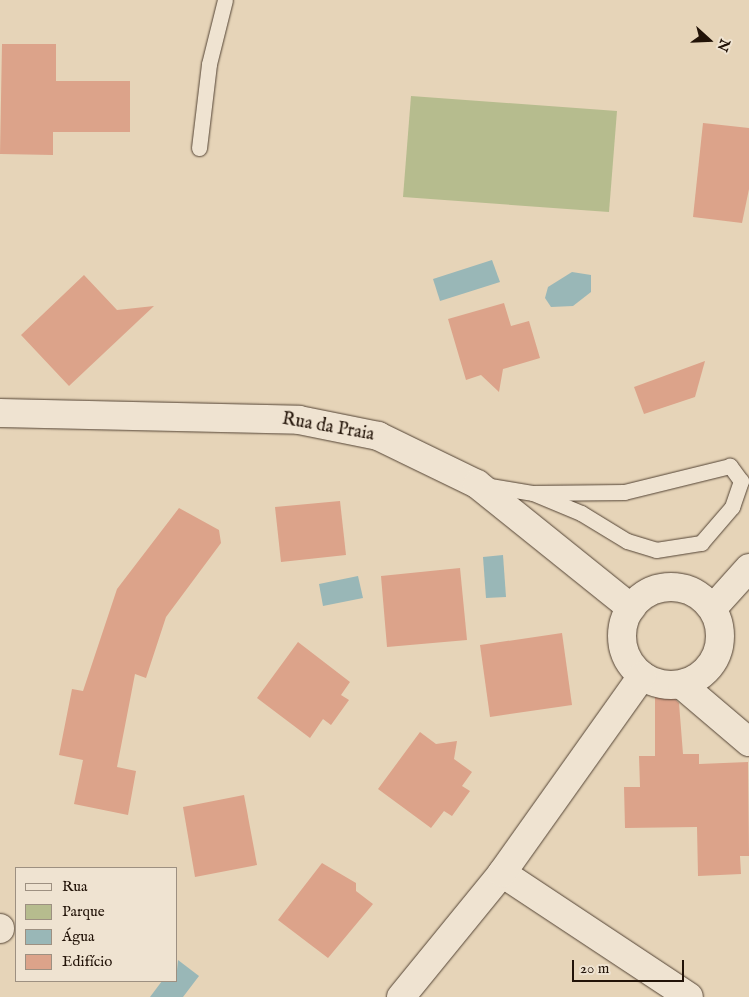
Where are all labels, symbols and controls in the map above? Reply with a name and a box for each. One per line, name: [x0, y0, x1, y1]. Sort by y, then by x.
north arrow: [684, 15, 734, 65]
text: N: [713, 36, 734, 54]
street label: Rua da Praia: [280, 409, 376, 447]
legend: [15, 867, 178, 982]
text: Rua: [62, 877, 88, 896]
text: Parque: [62, 902, 105, 921]
text: Água: [62, 927, 95, 946]
scale bar: [574, 950, 686, 982]
text: Edifício: [62, 952, 112, 971]
text: 20 m: [580, 959, 609, 978]

